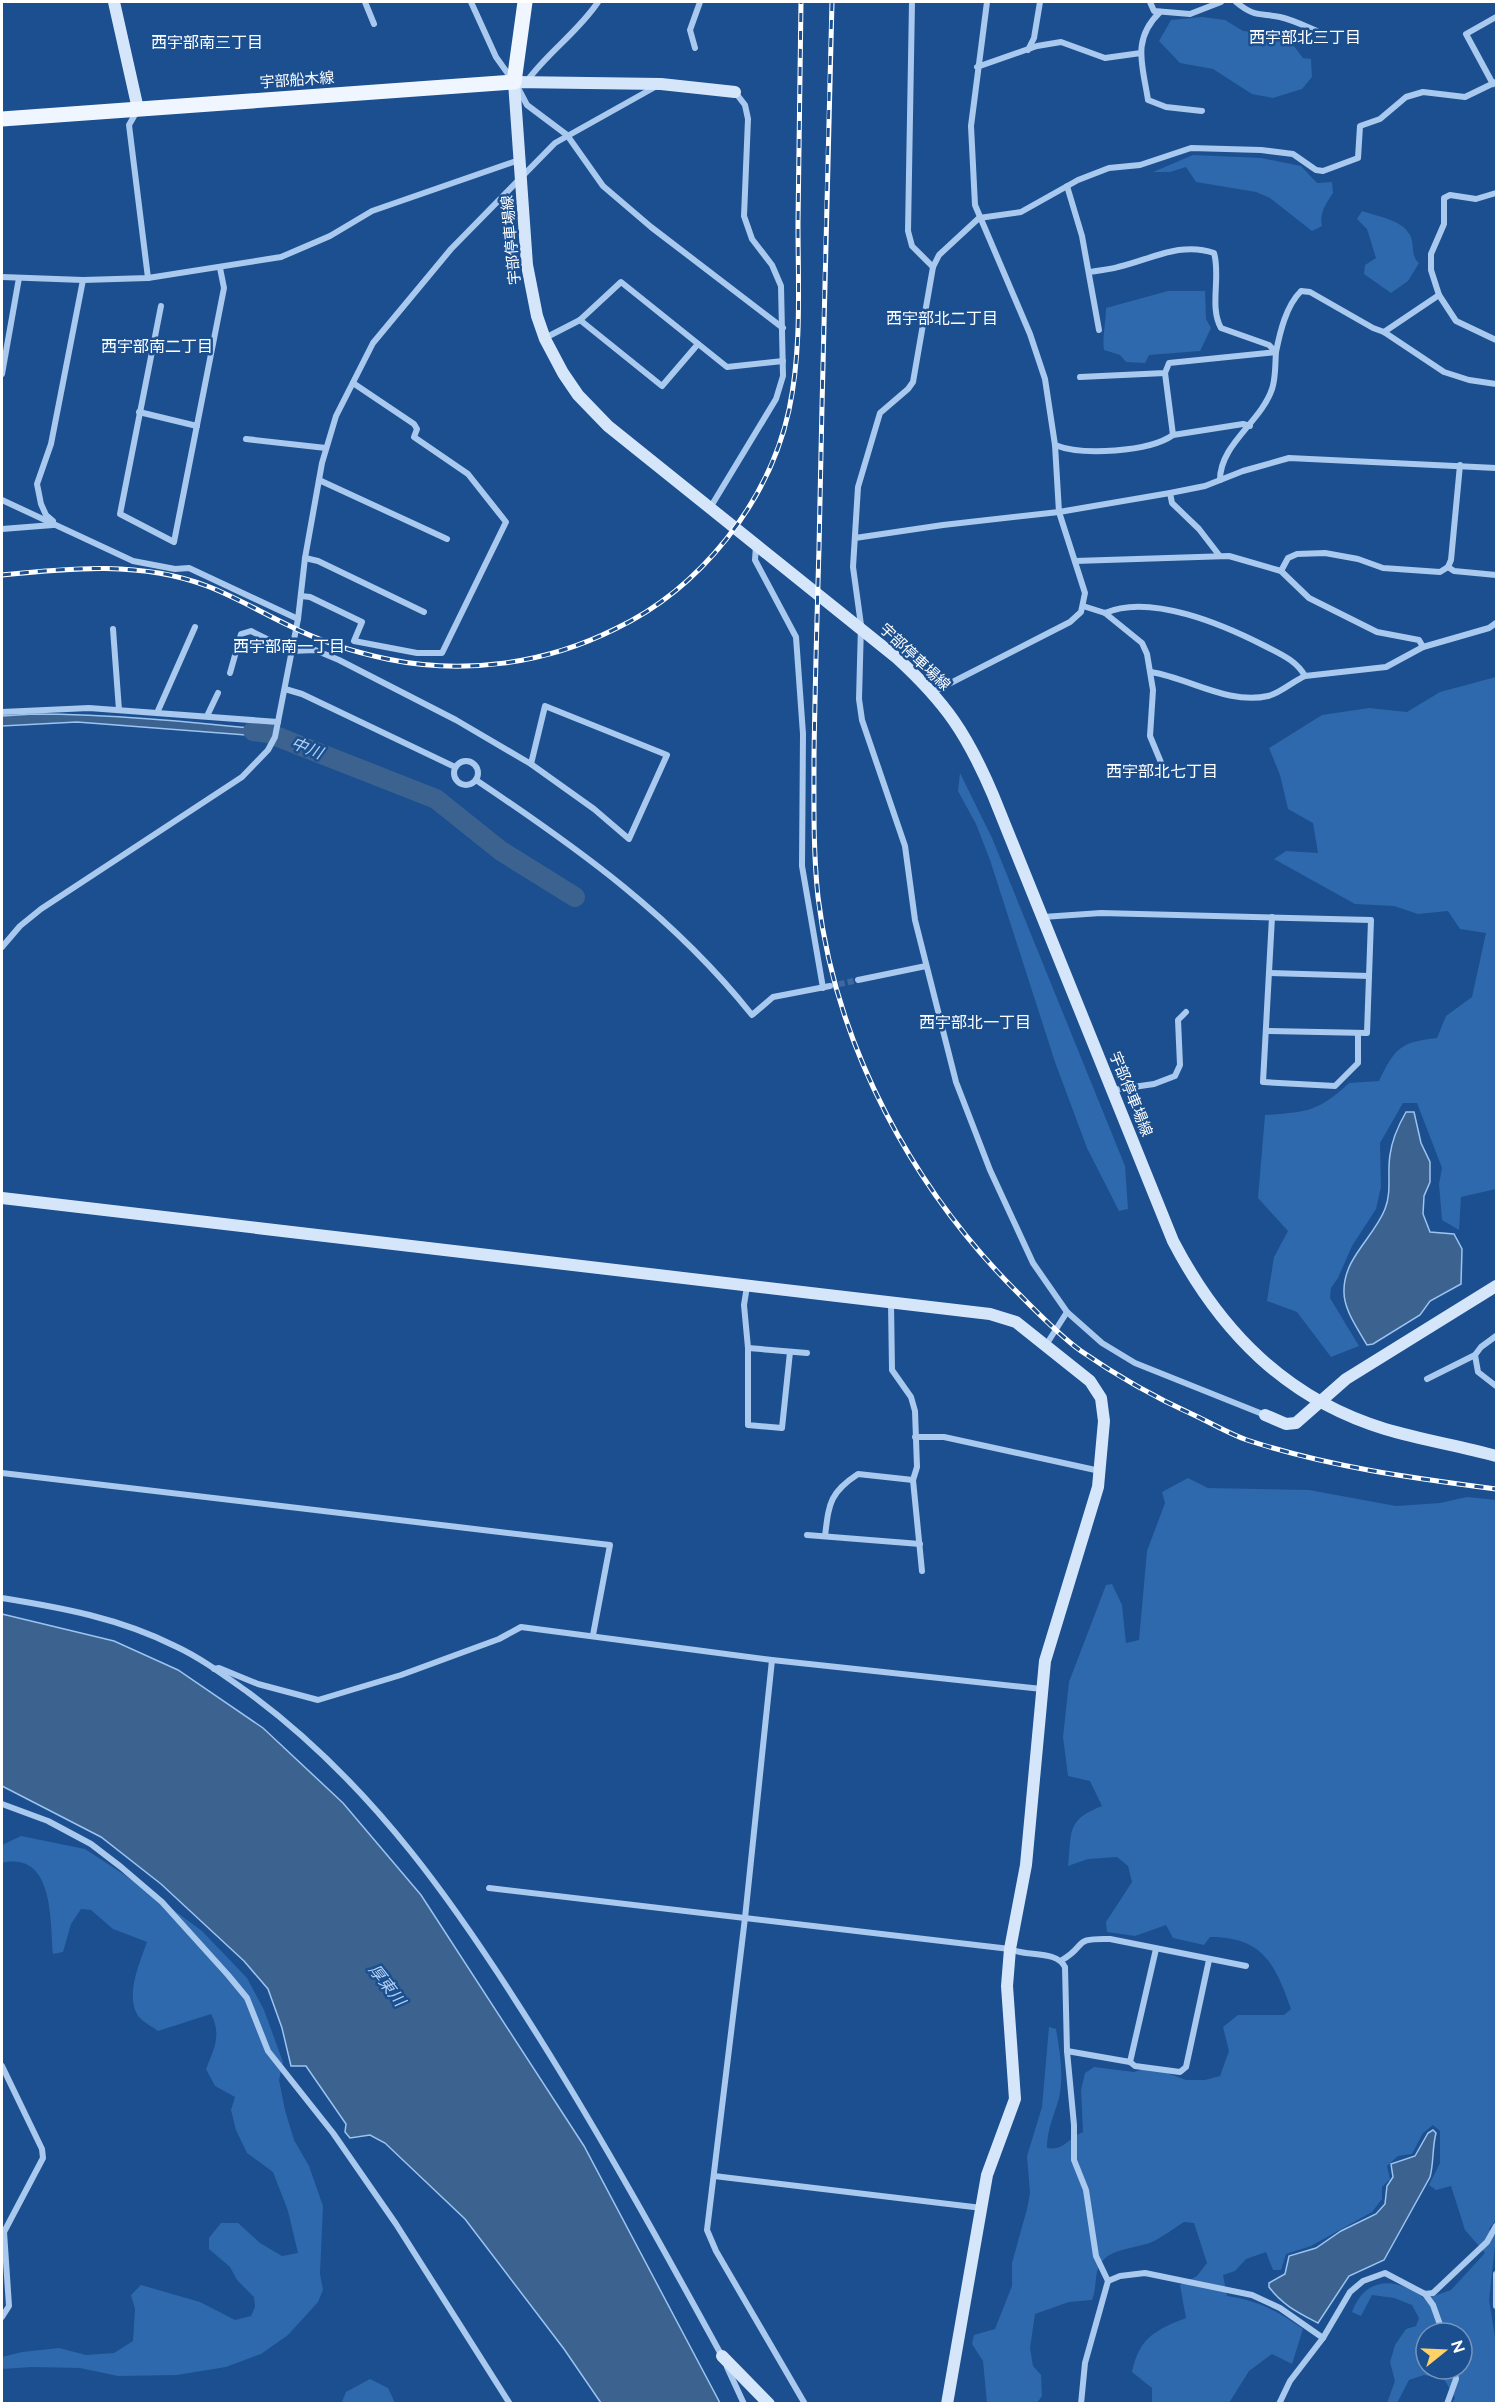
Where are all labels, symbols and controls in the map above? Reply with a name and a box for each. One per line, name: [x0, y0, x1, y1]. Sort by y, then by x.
district label: 西宇部北三丁目: [1249, 28, 1361, 47]
district label: 西宇部南三丁目: [151, 33, 263, 52]
street label: 宇部船木線: [259, 68, 335, 92]
street label: 宇部停車場線: [498, 194, 524, 286]
district label: 西宇部北二丁目: [886, 309, 998, 328]
district label: 西宇部南二丁目: [101, 337, 213, 356]
street label: 宇部停車場線: [876, 620, 954, 694]
district label: 西宇部南一丁目: [233, 637, 345, 656]
water label: 中川: [289, 733, 327, 764]
district label: 西宇部北七丁目: [1106, 762, 1218, 781]
district label: 西宇部北一丁目: [919, 1013, 1031, 1032]
street label: 宇部停車場線: [1106, 1049, 1156, 1139]
water label: 厚東川: [365, 1960, 410, 2011]
north arrow: [1414, 2321, 1474, 2381]
text: N: [1447, 2338, 1469, 2355]

